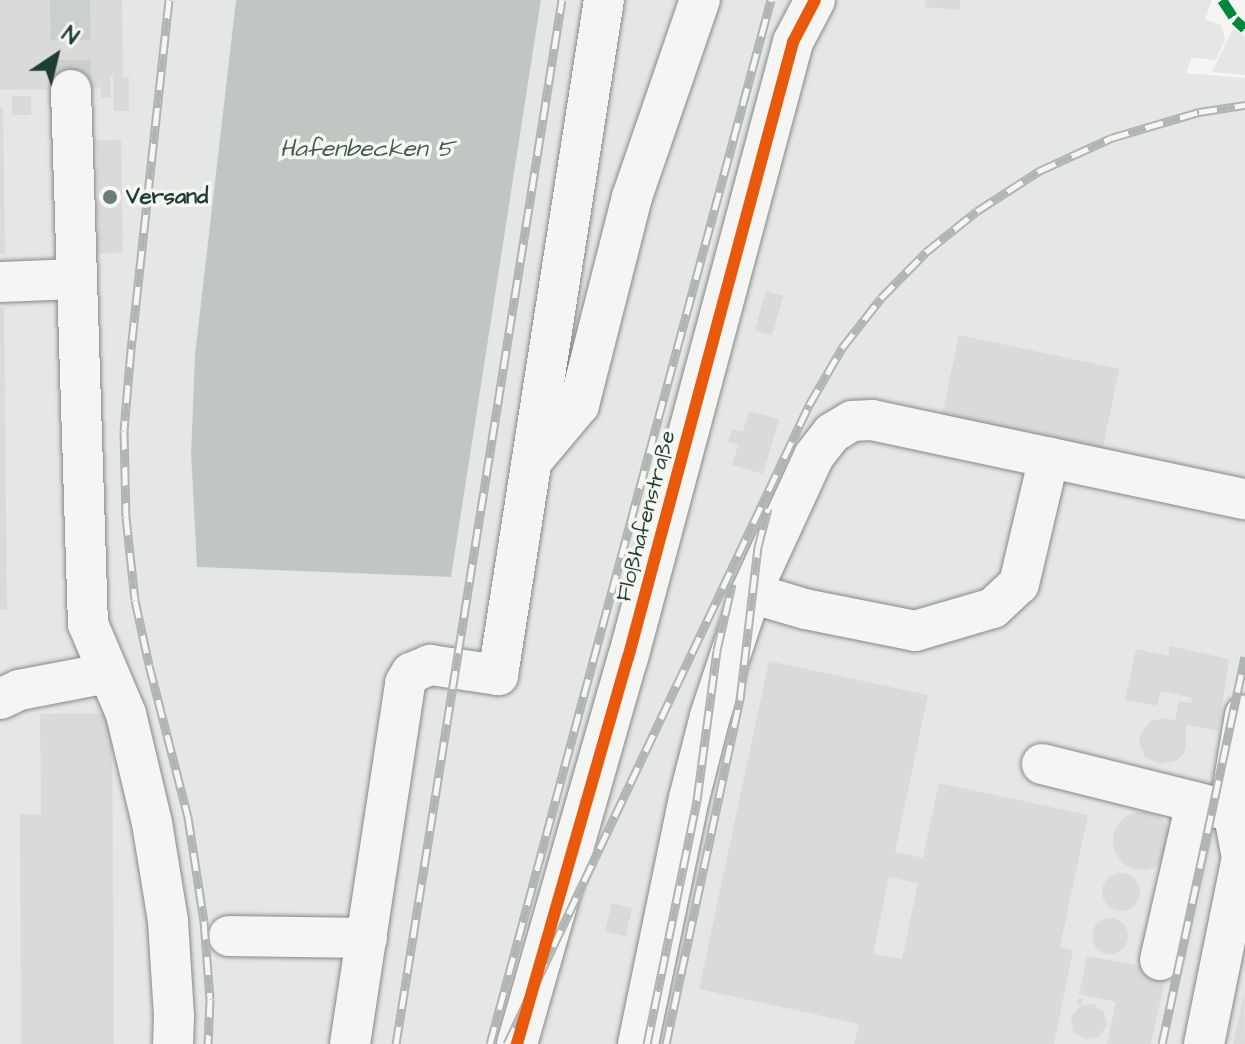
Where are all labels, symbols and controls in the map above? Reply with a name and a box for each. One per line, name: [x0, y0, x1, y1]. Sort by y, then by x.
north arrow: [16, 16, 96, 96]
text: N: [56, 19, 85, 53]
water label: Hafenbecken 5: [280, 136, 454, 164]
place label: Versand: [126, 184, 208, 210]
marker: Versand: [101, 188, 119, 206]
street label: Floßhafenstraße: [611, 428, 681, 604]

